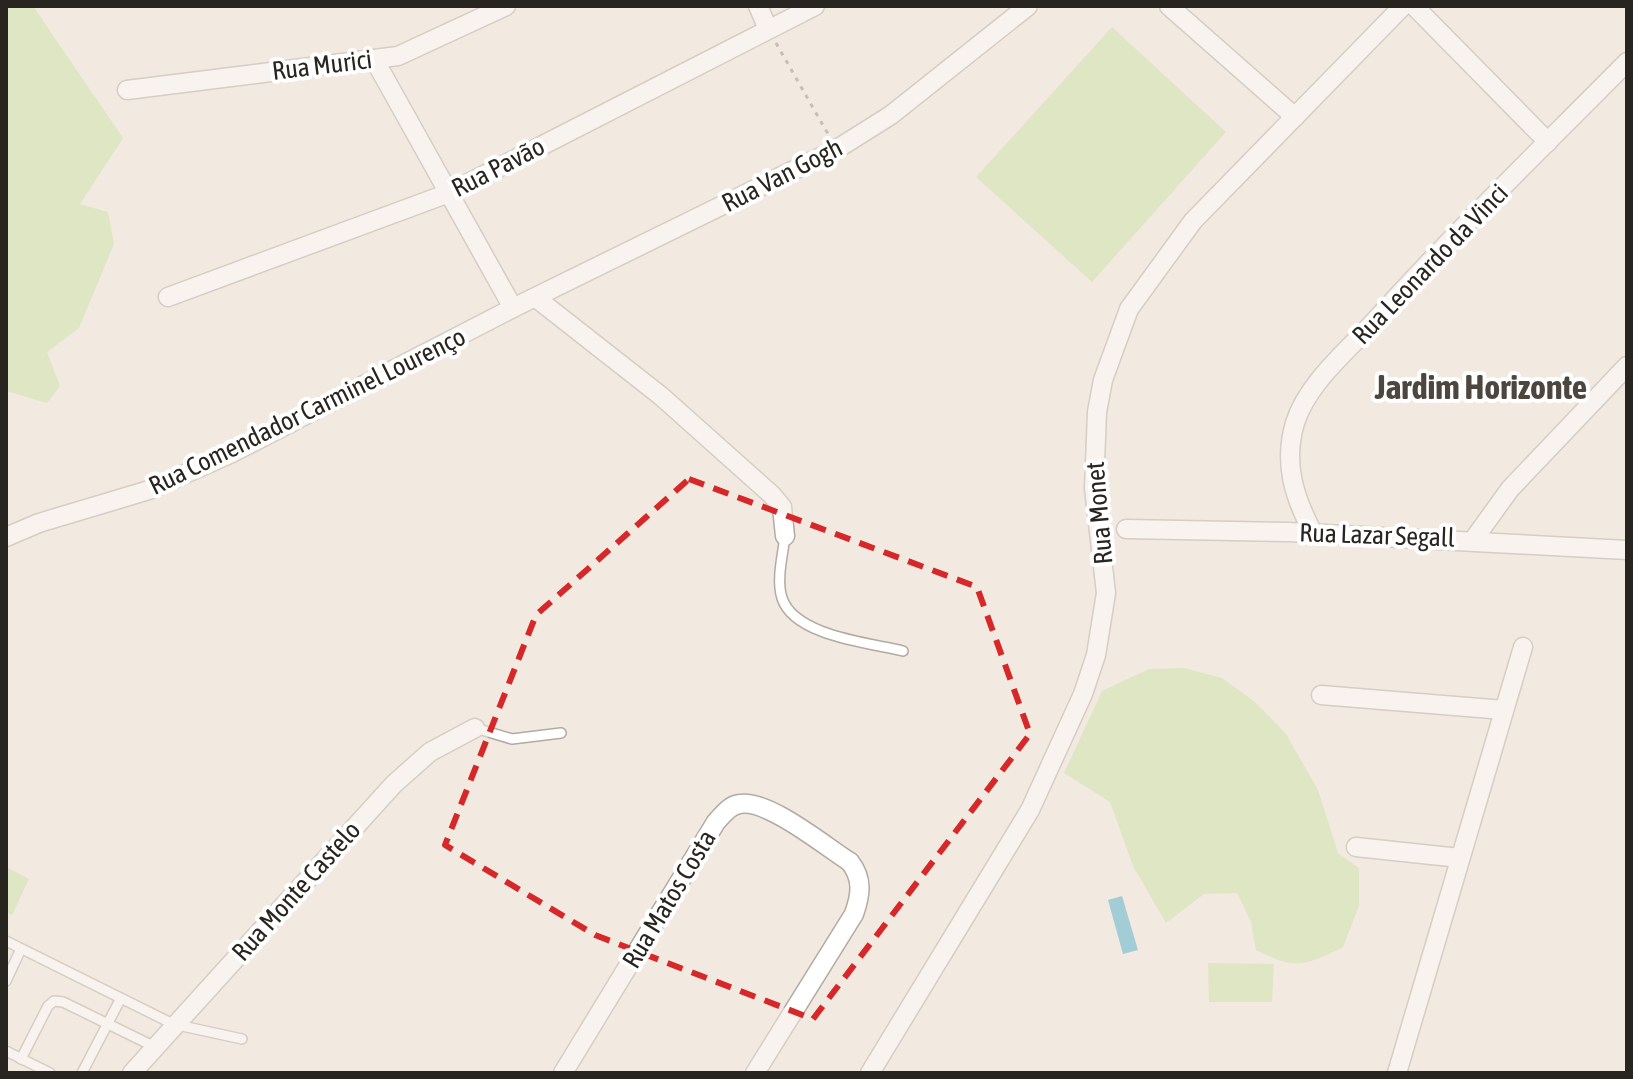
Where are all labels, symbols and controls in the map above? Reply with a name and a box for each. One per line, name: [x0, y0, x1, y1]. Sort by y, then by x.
street label: Rua Murici: [270, 44, 374, 86]
street label: Rua Pavão: [447, 131, 549, 203]
street label: Rua Van Gogh: [717, 132, 847, 218]
street label: Rua Leonardo da Vinci: [1346, 178, 1514, 350]
street label: Rua Comendador Carminel Lourenço: [144, 321, 470, 501]
district label: Jardim Horizonte: [1374, 367, 1587, 406]
street label: Rua Monet: [1080, 461, 1118, 565]
street label: Rua Lazar Segall: [1299, 517, 1455, 553]
street label: Rua Monte Castelo: [226, 815, 366, 967]
street label: Rua Matos Costa: [616, 825, 722, 973]

